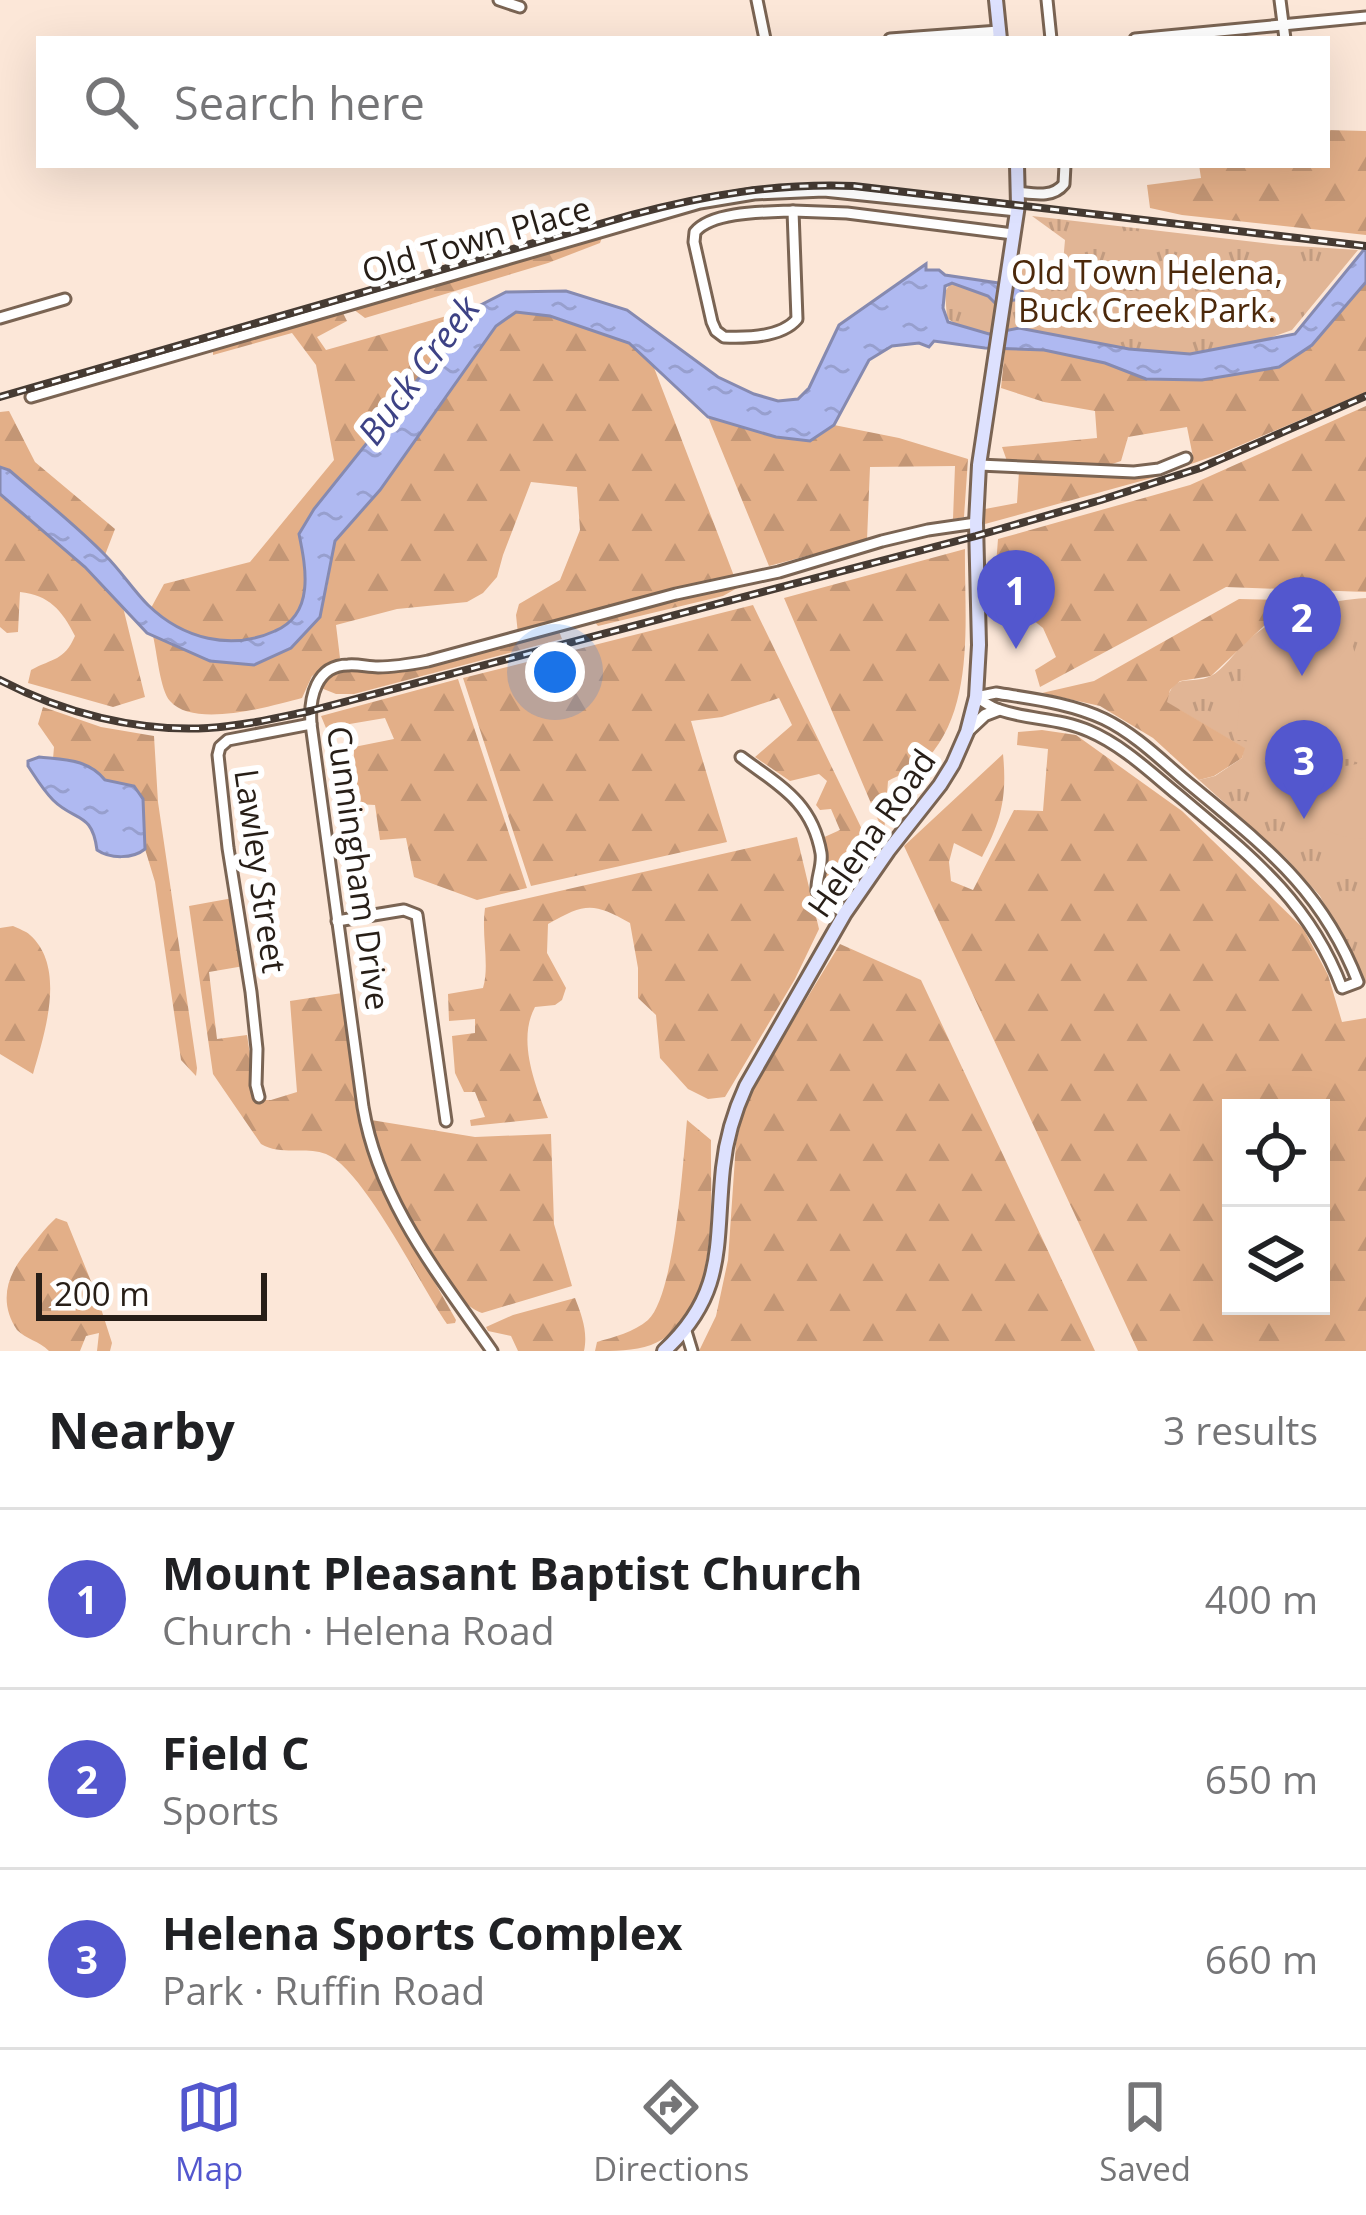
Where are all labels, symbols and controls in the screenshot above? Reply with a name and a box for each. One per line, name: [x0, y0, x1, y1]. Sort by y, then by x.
search box: [36, 36, 1330, 168]
icon: search: [78, 69, 144, 135]
text: Search here: [174, 72, 425, 133]
street label: Old Town Place: [356, 185, 596, 293]
park label: Old Town Helena, Buck Creek Park.: [1011, 249, 1283, 332]
water label: Buck Creek: [346, 284, 491, 454]
pin: 1: [977, 550, 1055, 649]
pin: 2: [1263, 577, 1341, 676]
your location: [525, 642, 585, 702]
pin: 3: [1265, 720, 1343, 819]
street label: Cunningham Drive: [317, 723, 401, 1013]
street label: Helena Road: [796, 740, 946, 926]
street label: Lawley Street: [224, 766, 298, 976]
map controls: [1222, 1099, 1330, 1315]
button: locate: [1222, 1099, 1330, 1207]
button: layers: [1222, 1207, 1330, 1315]
scale bar: [36, 1267, 267, 1320]
text: 200 m: [54, 1271, 150, 1316]
text: Nearby: [48, 1394, 235, 1464]
text: 3 results: [1163, 1403, 1318, 1456]
text: Mount Pleasant Baptist Church: [162, 1542, 863, 1603]
text: 1: [76, 1572, 98, 1625]
text: 400 m: [1205, 1572, 1318, 1625]
text: Church · Helena Road: [162, 1603, 555, 1656]
text: Field C: [162, 1722, 310, 1783]
text: 2: [76, 1752, 98, 1805]
text: 650 m: [1205, 1752, 1318, 1805]
text: Sports: [162, 1783, 279, 1836]
text: Helena Sports Complex: [162, 1902, 682, 1963]
text: 3: [76, 1932, 98, 1985]
text: 660 m: [1205, 1932, 1318, 1985]
text: Park · Ruffin Road: [162, 1963, 485, 2016]
tab: Map: [175, 2074, 243, 2191]
tab: Directions: [593, 2074, 749, 2191]
tab: Saved: [1099, 2074, 1191, 2191]

